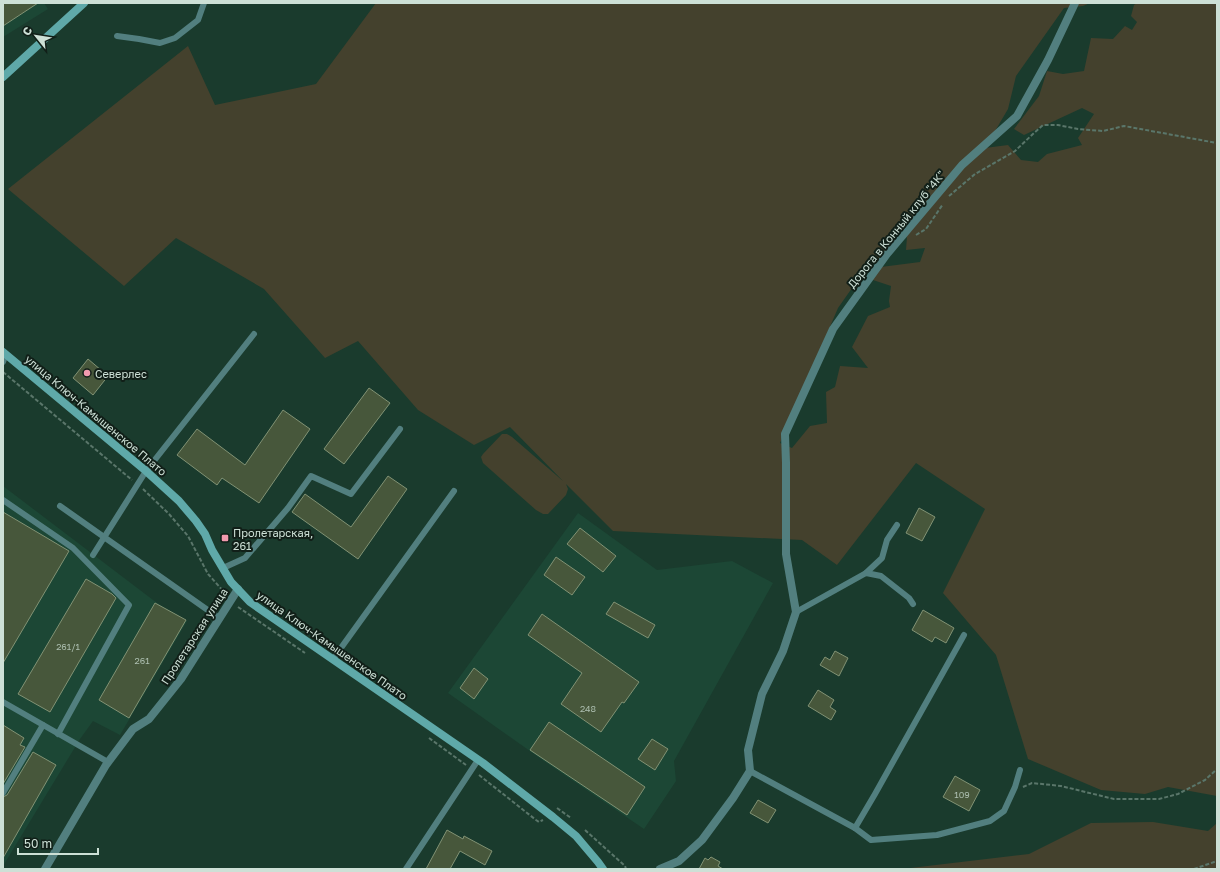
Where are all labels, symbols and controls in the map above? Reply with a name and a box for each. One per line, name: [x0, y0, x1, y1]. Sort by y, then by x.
north arrow: [16, 16, 56, 56]
text: С: [19, 24, 35, 37]
street label: Дорога в Конный клуб "4К": [845, 168, 947, 290]
street label: улица Ключ-Камышенское Плато: [23, 352, 170, 478]
place label: Северлес: [95, 367, 147, 380]
marker: Северлес: [82, 368, 92, 378]
place label: Пролетарская, 261: [233, 526, 313, 552]
marker: Пролетарская, 261: [220, 533, 230, 543]
street label: Пролетарская улица: [158, 585, 230, 687]
street label: улица Ключ-Камышенское Плато: [254, 588, 410, 702]
house number: 261/1: [56, 641, 80, 652]
house number: 261: [134, 655, 150, 666]
house number: 248: [580, 703, 596, 714]
house number: 109: [954, 789, 970, 800]
scale bar: [18, 830, 98, 856]
text: 50 m: [24, 836, 52, 851]

